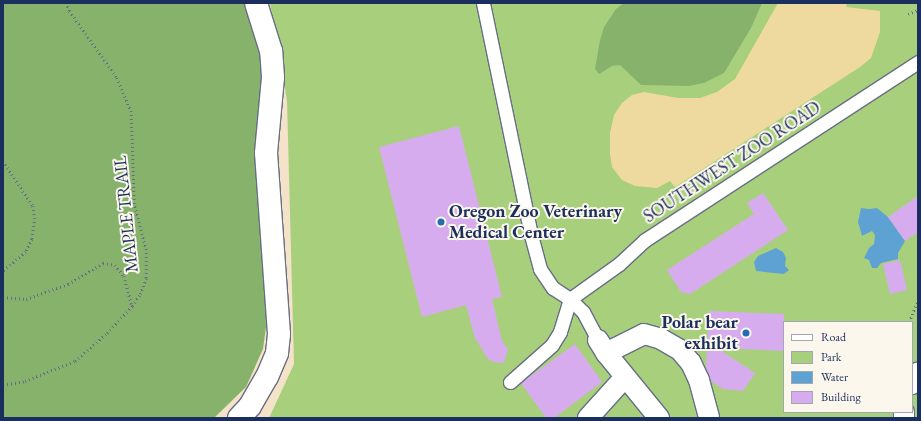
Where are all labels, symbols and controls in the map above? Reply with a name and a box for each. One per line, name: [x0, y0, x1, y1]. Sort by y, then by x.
street label: SOUTHWEST ZOO ROAD: [639, 97, 825, 227]
street label: MAPLE TRAIL: [109, 154, 143, 274]
place label: Oregon Zoo Veterinary Medical Center: [449, 201, 622, 244]
marker: Oregon Zoo Veterinary Medical Center: [436, 217, 446, 227]
place label: Polar bear exhibit: [661, 312, 738, 354]
legend: [783, 321, 913, 413]
marker: Polar bear exhibit: [741, 328, 751, 338]
text: Road: [821, 329, 846, 345]
text: Park: [821, 349, 841, 365]
text: Water: [821, 369, 848, 385]
text: Building: [821, 389, 861, 405]

